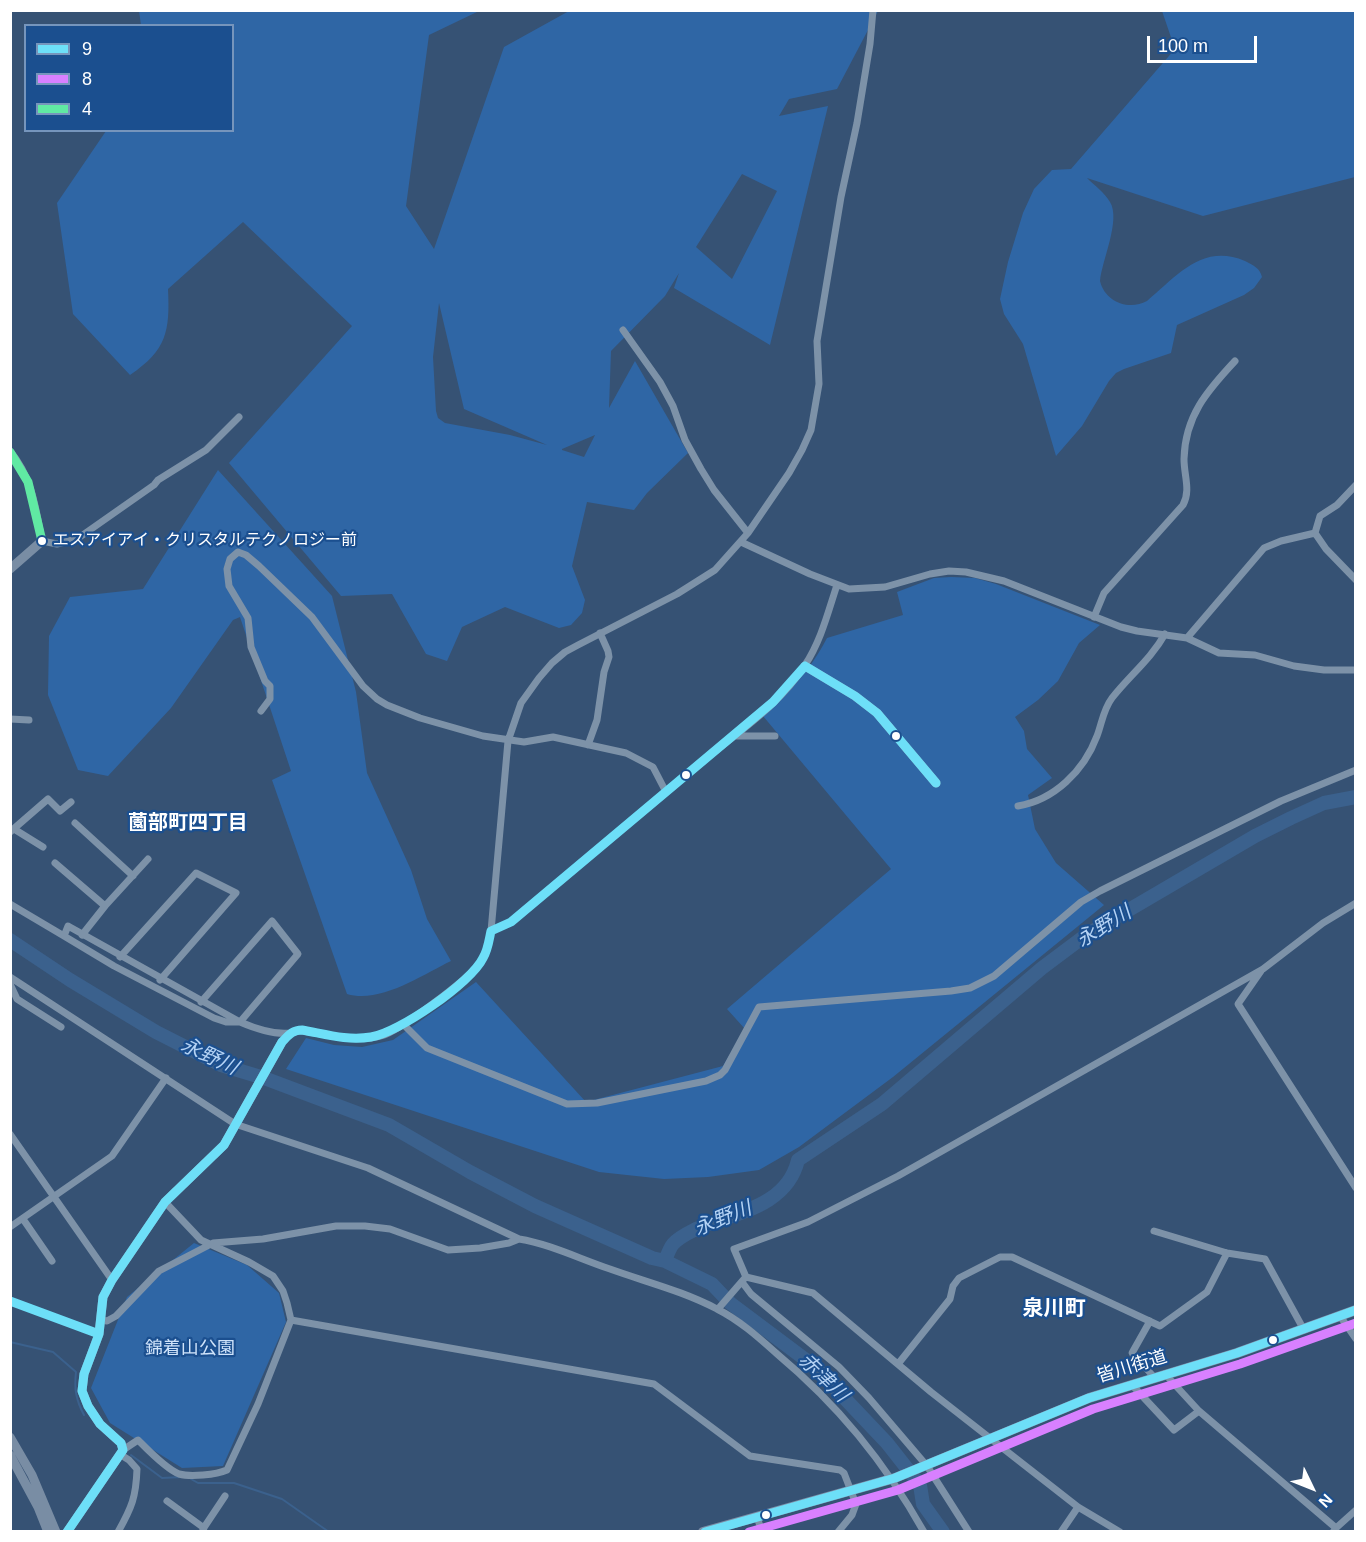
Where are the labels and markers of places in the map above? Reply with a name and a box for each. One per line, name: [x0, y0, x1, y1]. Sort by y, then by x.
place label: エスアイアイ・クリスタルテクノロジー前: [53, 531, 357, 551]
marker: エスアイアイ・クリスタルテクノロジー前: [36, 535, 48, 547]
unlabelled marker: [890, 730, 902, 742]
unlabelled marker: [680, 769, 692, 781]
unlabelled marker: [1267, 1334, 1279, 1346]
unlabelled marker: [760, 1509, 772, 1521]

